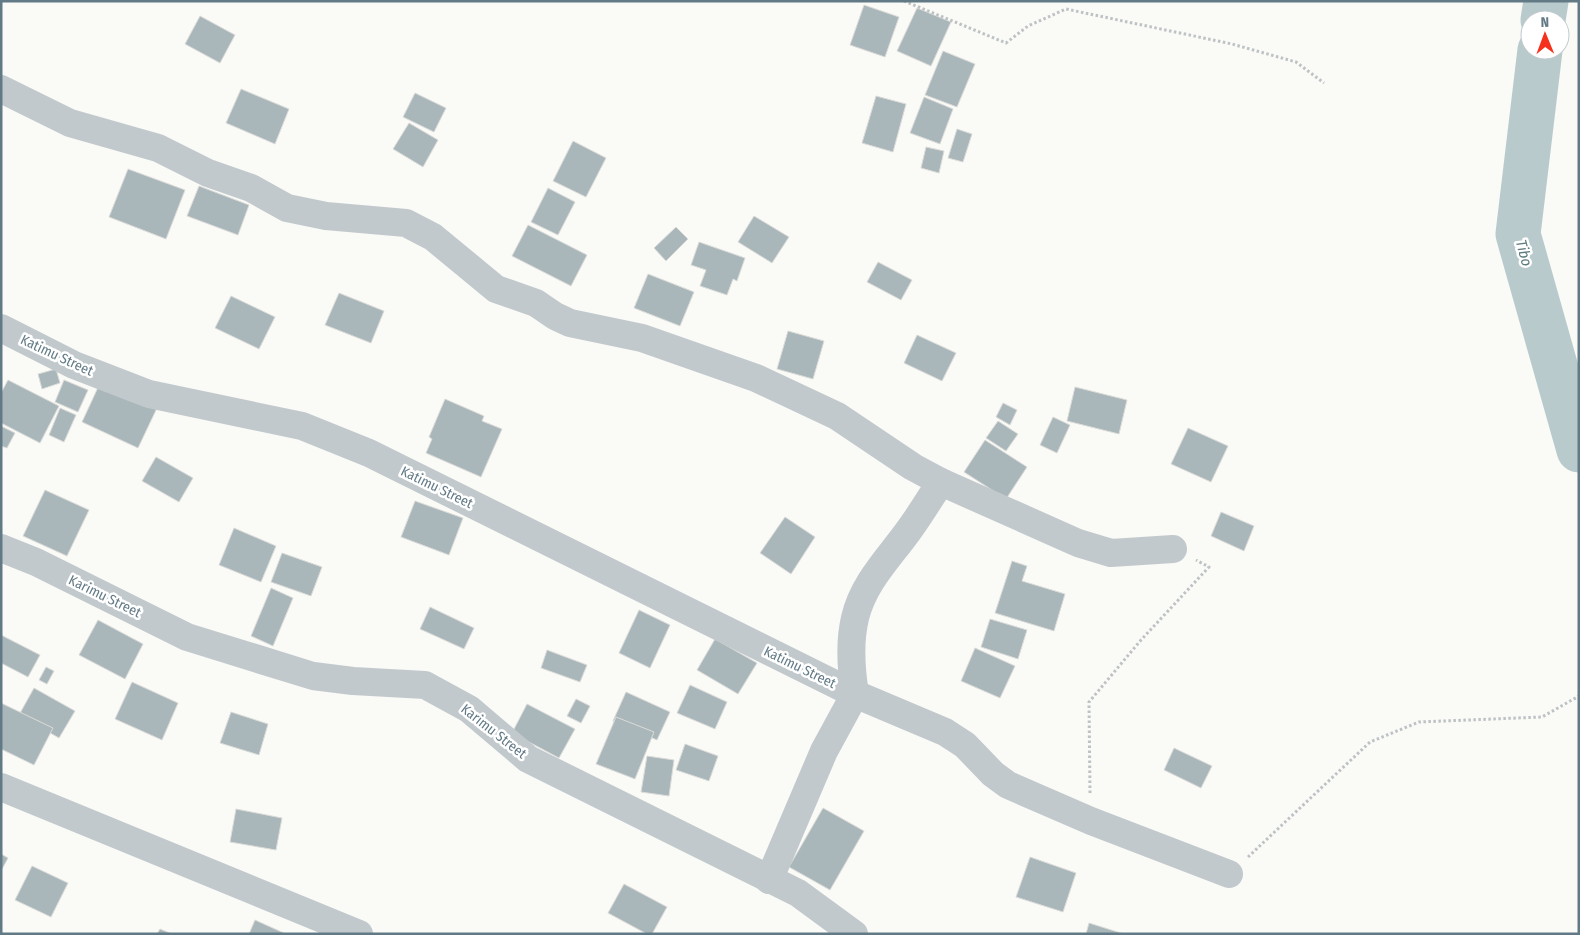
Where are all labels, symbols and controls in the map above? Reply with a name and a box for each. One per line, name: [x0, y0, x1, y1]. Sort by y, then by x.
north arrow: [1520, 10, 1570, 60]
text: N: [1540, 14, 1549, 31]
water label: Tibo: [1512, 238, 1536, 268]
street label: Katimu Street: [18, 331, 96, 380]
street label: Katimu Street: [398, 463, 476, 512]
street label: Karimu Street: [66, 572, 144, 621]
street label: Katimu Street: [761, 643, 839, 692]
street label: Karimu Street: [458, 701, 530, 762]

